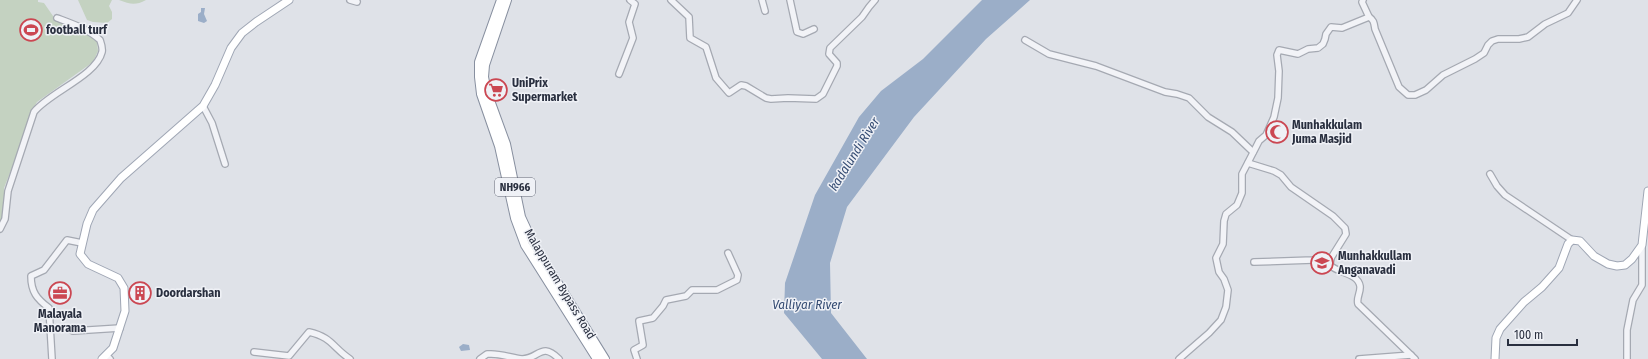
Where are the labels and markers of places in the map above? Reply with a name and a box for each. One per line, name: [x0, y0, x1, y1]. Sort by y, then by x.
sports icon: football turf: [18, 17, 44, 43]
place label: football turf: [46, 23, 108, 37]
place label: UniPrix Supermarket: [512, 76, 578, 104]
supermarket icon: UniPrix Supermarket: [483, 77, 509, 103]
place label: Munhakkulam Juma Masjid: [1291, 118, 1362, 146]
mosque icon: Munhakkulam Juma Masjid: [1264, 119, 1290, 145]
place label: Munhakkullam Anganavadi: [1337, 249, 1411, 277]
school or university icon: Munhakkullam Anganavadi: [1309, 250, 1335, 276]
office icon: Malayala Manorama: [47, 280, 73, 306]
building icon: Doordarshan: [127, 280, 153, 306]
place label: Doordarshan: [156, 286, 221, 300]
place label: Malayala Manorama: [34, 307, 86, 335]

